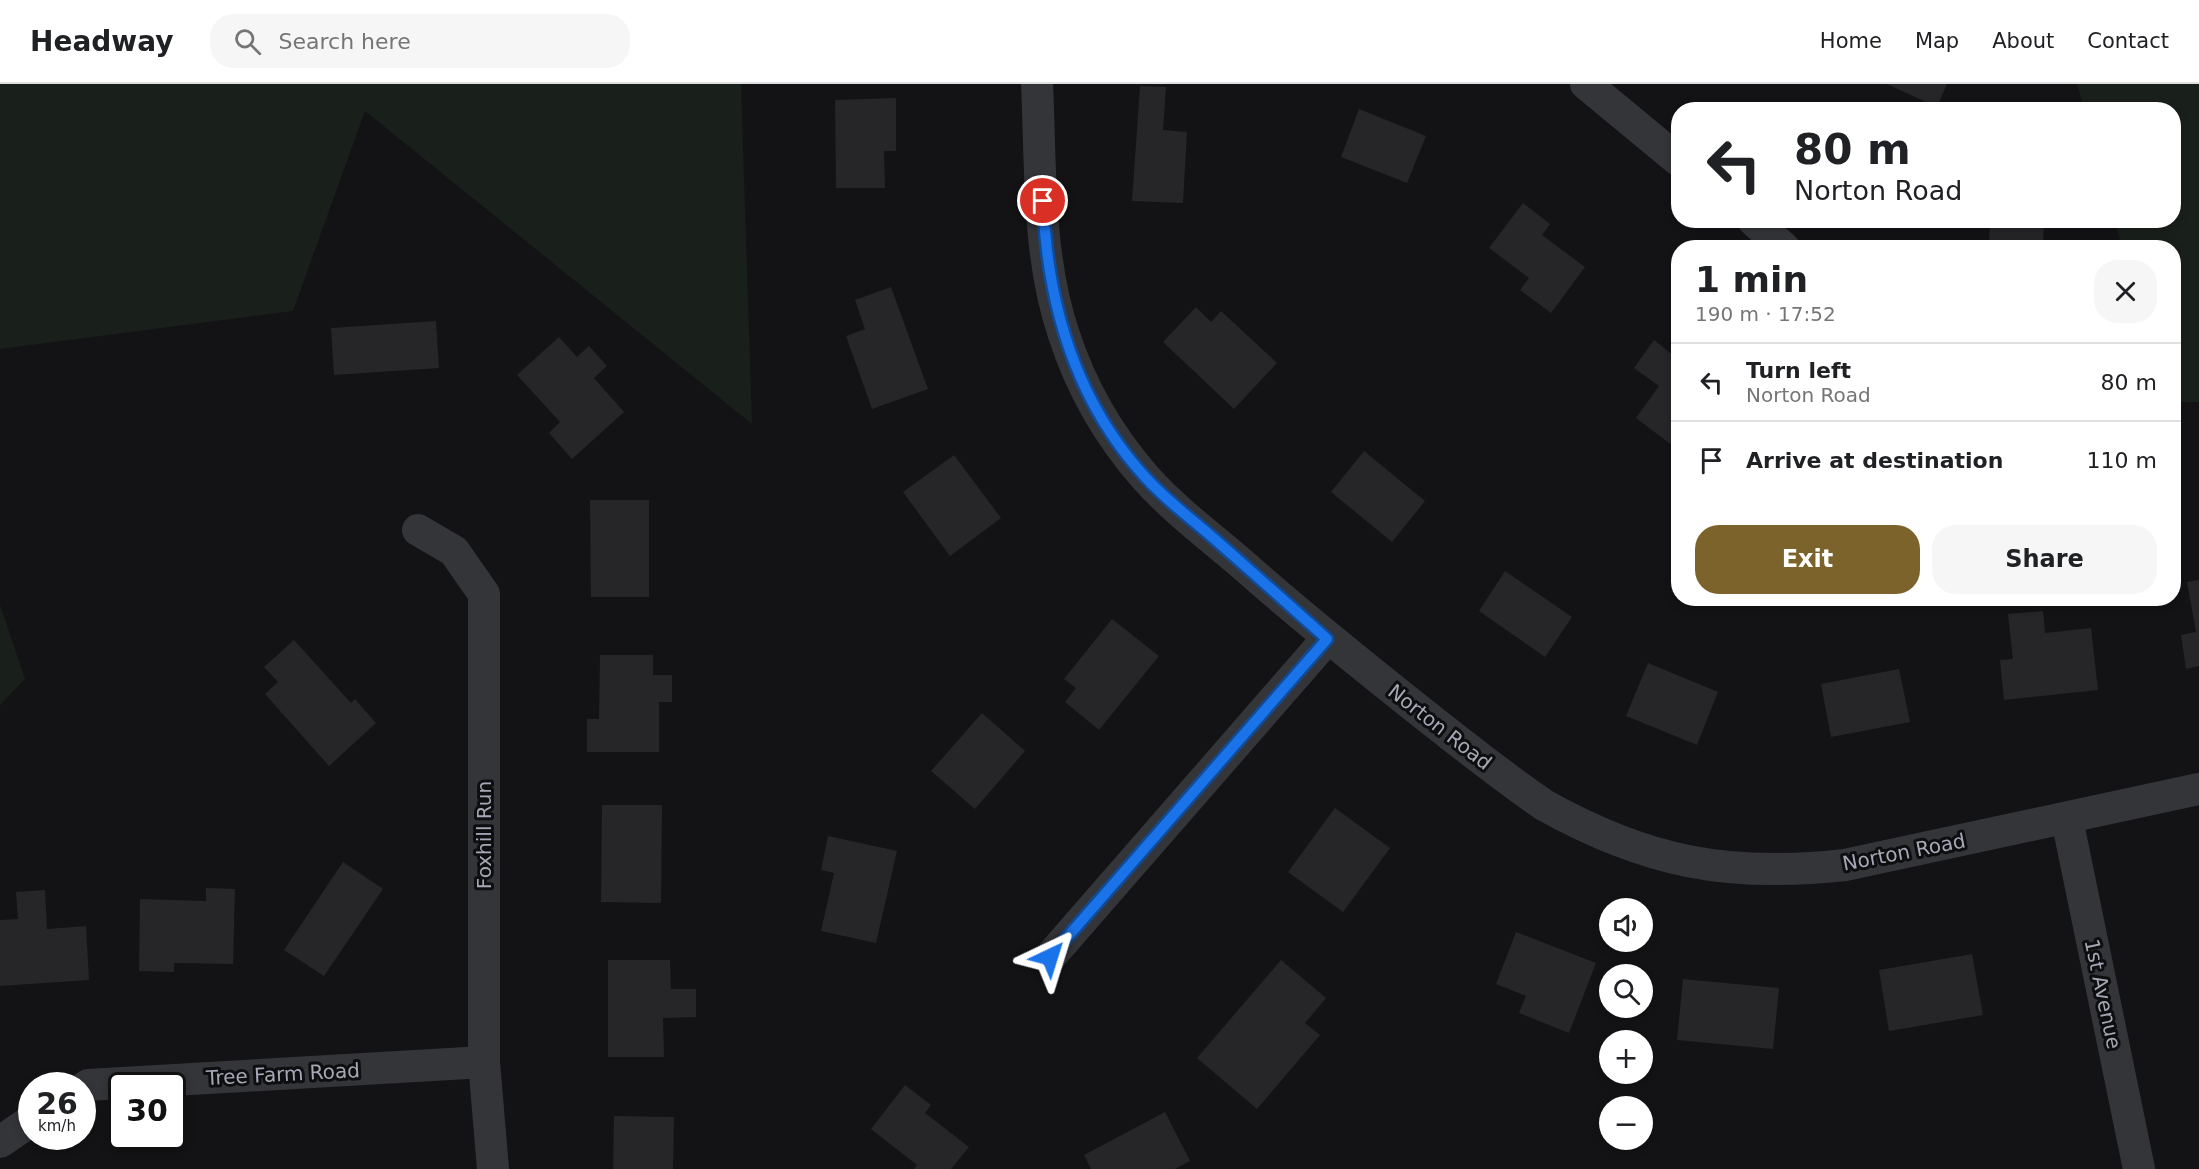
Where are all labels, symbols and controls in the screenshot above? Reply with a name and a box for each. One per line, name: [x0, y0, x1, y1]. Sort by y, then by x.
search box: [210, 14, 630, 68]
text: Headway: [30, 25, 174, 58]
icon: search: [231, 25, 264, 58]
text: Search here: [279, 29, 411, 54]
text: Home: [1820, 29, 1882, 53]
text: Map: [1915, 29, 1959, 53]
text: About: [1992, 29, 2054, 53]
text: Contact: [2087, 29, 2169, 53]
text: 80 m: [1794, 125, 1911, 174]
icon: left: [1695, 126, 1773, 204]
pin: [1017, 175, 1068, 226]
text: Norton Road: [1794, 175, 1962, 206]
icon: arrive: [1026, 184, 1059, 217]
text: 1 min: [1695, 259, 1808, 300]
button: close: [2094, 260, 2157, 323]
text: 190 m · 17:52: [1695, 302, 1836, 326]
text: Turn left: [1746, 358, 1851, 383]
icon: left: [1695, 366, 1728, 399]
text: 80 m: [2101, 370, 2157, 395]
text: Norton Road: [1746, 383, 1871, 407]
icon: arrive: [1695, 444, 1728, 477]
text: Arrive at destination: [1746, 448, 2003, 473]
text: 110 m: [2087, 448, 2157, 473]
button: Exit: [1695, 525, 1920, 594]
button: Share: [1932, 525, 2157, 594]
street label: Norton Road: [1383, 679, 1497, 775]
street label: Foxhill Run: [472, 781, 496, 889]
street label: Norton Road: [1840, 828, 1968, 876]
map controls: [1599, 898, 1653, 1150]
button: sound: [1599, 898, 1653, 952]
position arrow: [1018, 925, 1082, 989]
street label: 1st Avenue: [2080, 937, 2126, 1051]
button: search: [1599, 964, 1653, 1018]
button: +: [1599, 1030, 1653, 1084]
street label: Tree Farm Road: [205, 1058, 360, 1090]
speed limit sign: 30: [108, 1072, 186, 1150]
text: 26: [36, 1086, 78, 1121]
button: −: [1599, 1096, 1653, 1150]
text: km/h: [38, 1117, 76, 1135]

